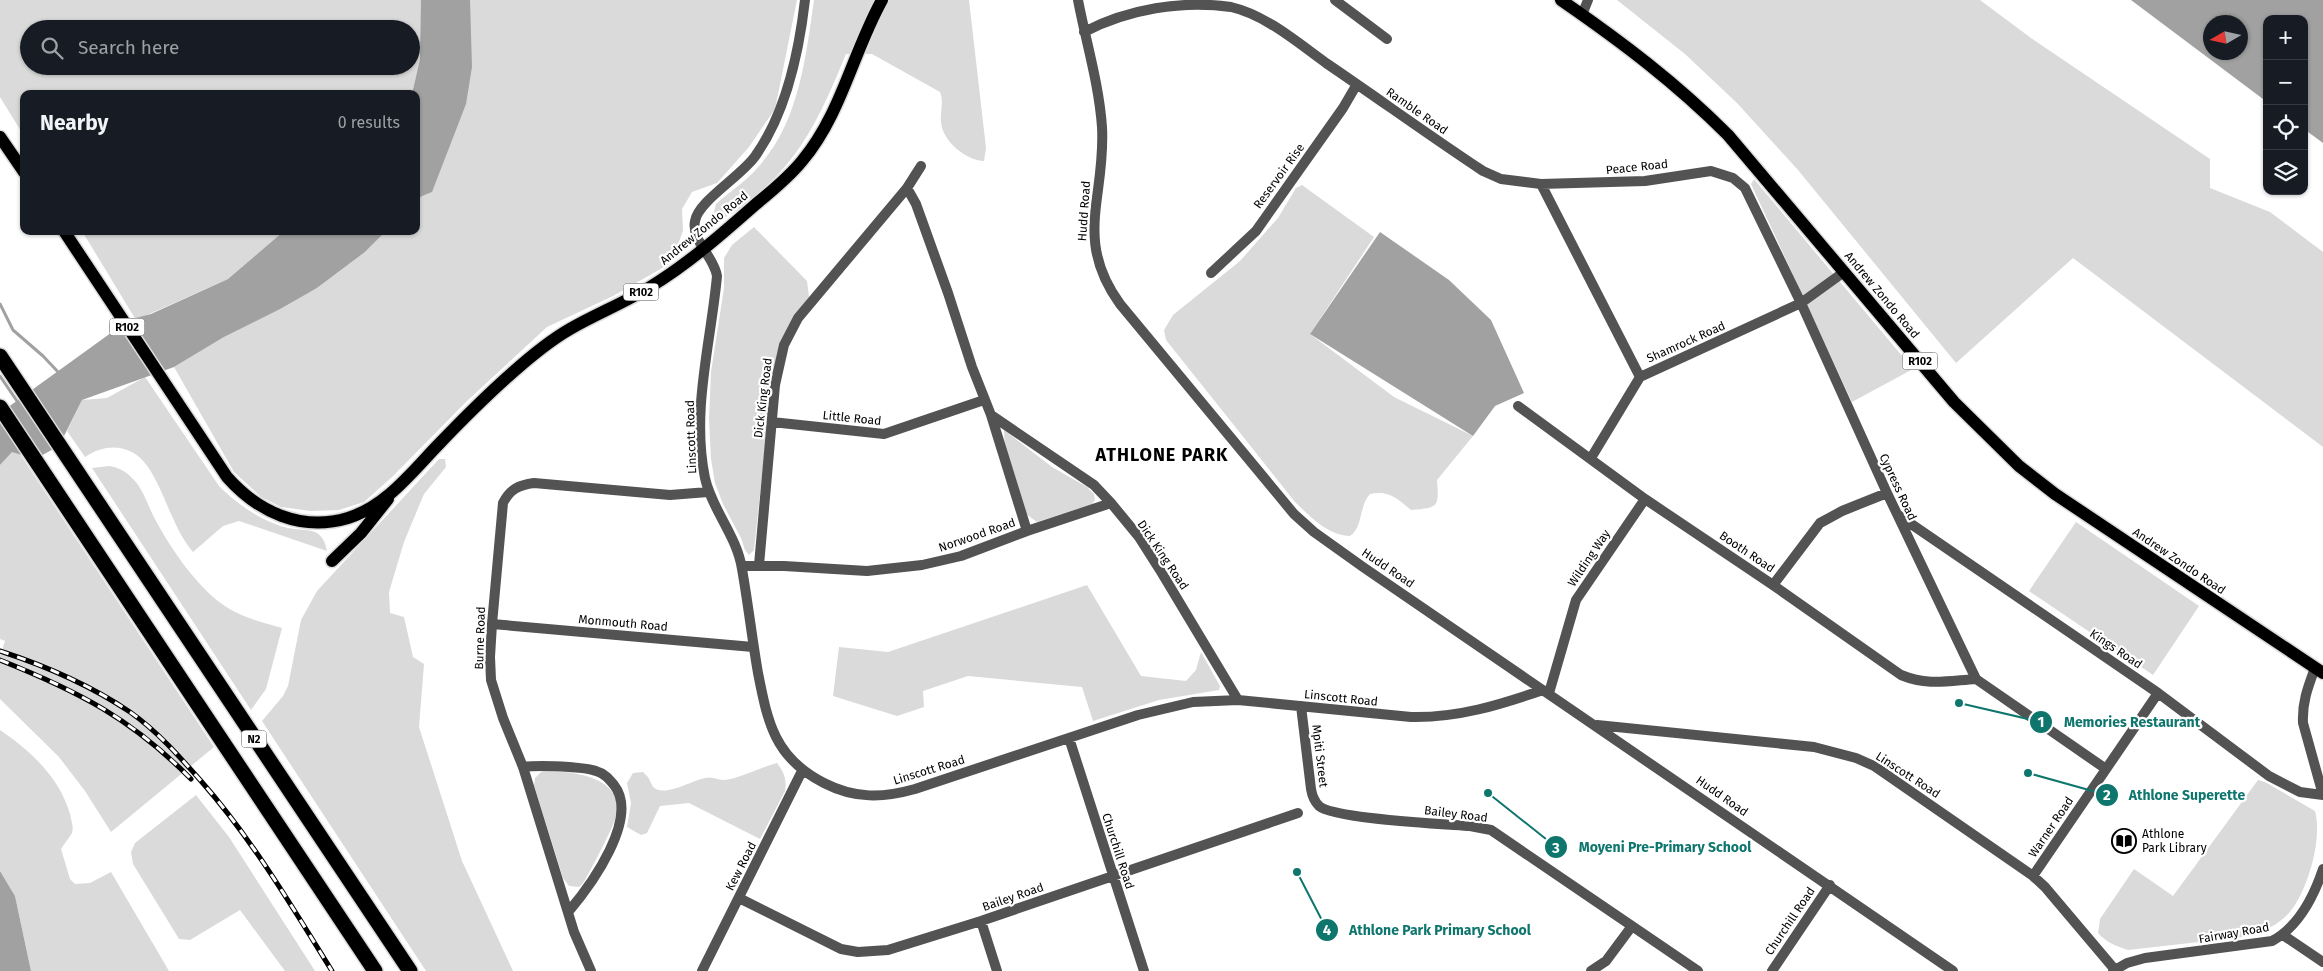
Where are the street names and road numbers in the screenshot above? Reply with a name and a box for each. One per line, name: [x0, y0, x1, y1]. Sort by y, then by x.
street label: Ramble Road: [1384, 85, 1450, 137]
street label: Reservoir Rise: [1251, 141, 1307, 211]
street label: Peace Road: [1605, 157, 1669, 177]
street label: Hudd Road: [1075, 180, 1093, 242]
street label: Andrew Zondo Road: [657, 188, 751, 268]
street label: Andrew Zondo Road: [1842, 249, 1922, 341]
road number: R102: [624, 284, 658, 300]
road number: R102: [110, 318, 144, 336]
street label: Shamrock Road: [1645, 318, 1727, 366]
road number: R102: [1902, 352, 1938, 370]
street label: Dick King Road: [751, 357, 775, 439]
street label: Linscott Road: [683, 400, 699, 474]
street label: Little Road: [822, 408, 882, 428]
street label: Cypress Road: [1876, 451, 1920, 523]
street label: Norwood Road: [937, 515, 1017, 555]
street label: Dick King Road: [1135, 518, 1191, 592]
street label: Andrew Zondo Road: [2130, 525, 2228, 597]
street label: Wilding Way: [1565, 527, 1613, 589]
street label: Booth Road: [1717, 528, 1777, 576]
street label: Hudd Road: [1359, 545, 1417, 591]
street label: Burne Road: [472, 606, 488, 670]
street label: Monmouth Road: [578, 612, 668, 634]
street label: Kings Road: [2087, 626, 2145, 672]
street label: Linscott Road: [1303, 687, 1379, 709]
street label: Mpiti Street: [1309, 724, 1331, 789]
road number: N2: [242, 731, 266, 748]
street label: Linscott Road: [1873, 749, 1943, 801]
street label: Linscott Road: [892, 752, 966, 788]
street label: Hudd Road: [1693, 773, 1751, 819]
street label: Warner Road: [2026, 794, 2076, 860]
street label: Bailey Road: [1423, 803, 1489, 825]
street label: Churchill Road: [1099, 811, 1137, 891]
street label: Kew Road: [723, 839, 759, 893]
street label: Bailey Road: [981, 880, 1045, 914]
street label: Churchill Road: [1762, 884, 1818, 958]
street label: Fairway Road: [2198, 920, 2270, 946]

